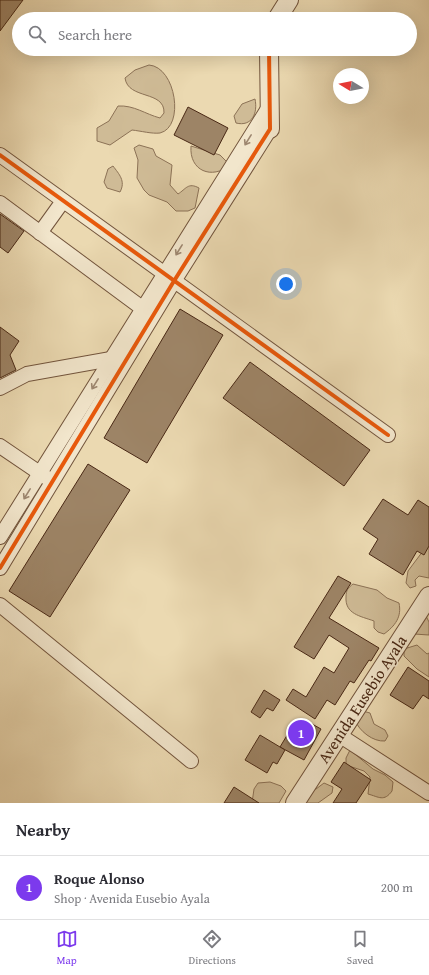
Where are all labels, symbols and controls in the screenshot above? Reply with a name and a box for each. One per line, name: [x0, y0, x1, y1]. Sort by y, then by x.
search box: [12, 12, 417, 56]
icon: search: [26, 23, 48, 45]
text: Search here: [58, 24, 132, 45]
north arrow: [333, 68, 369, 104]
one-way arrow: [244, 134, 252, 145]
one-way arrow: [174, 244, 182, 256]
your location: [276, 274, 296, 294]
one-way arrow: [91, 378, 99, 390]
one-way arrow: [22, 488, 30, 500]
street label: Avenida Eusebio Ayala: [312, 630, 413, 768]
pin: 1: [288, 718, 314, 748]
text: Nearby: [16, 817, 70, 842]
text: Roque Alonso: [54, 868, 144, 889]
text: 1: [26, 878, 32, 897]
text: 200 m: [381, 878, 413, 897]
text: Shop · Avenida Eusebio Ayala: [54, 889, 210, 908]
tab: Map: [56, 928, 78, 968]
tab: Directions: [189, 928, 236, 968]
tab: Saved: [347, 928, 373, 968]

